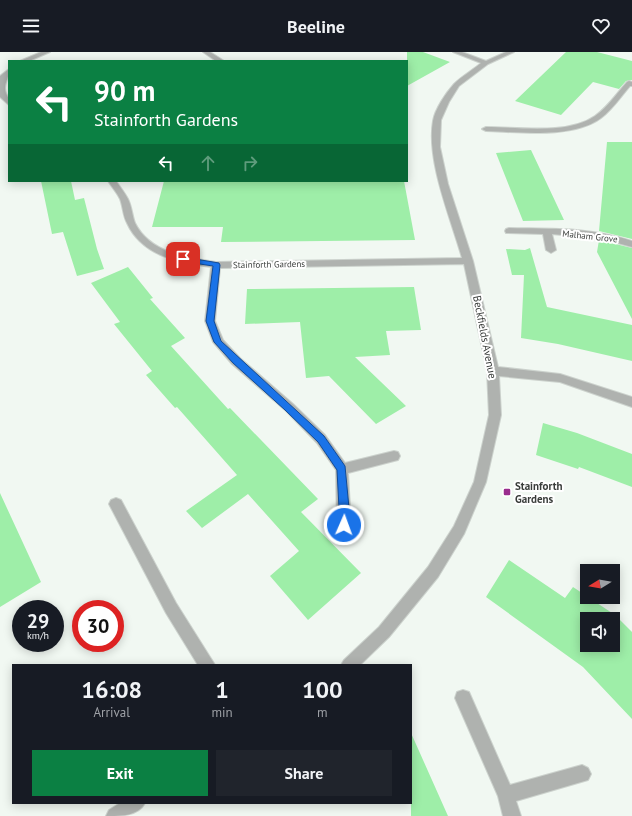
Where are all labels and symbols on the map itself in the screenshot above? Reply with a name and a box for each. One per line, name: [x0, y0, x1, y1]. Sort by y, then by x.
street label: Malham Grove: [562, 228, 619, 244]
pin: [166, 242, 200, 276]
street label: Stainforth Gardens: [233, 258, 305, 270]
street label: Beckfields Avenue: [470, 294, 500, 380]
place label: Stainforth Gardens: [515, 479, 563, 506]
marker: Stainforth Gardens: [502, 487, 512, 497]
position arrow: [323, 504, 365, 546]
north arrow: [580, 564, 620, 604]
speed limit sign: 30: [72, 600, 124, 652]

